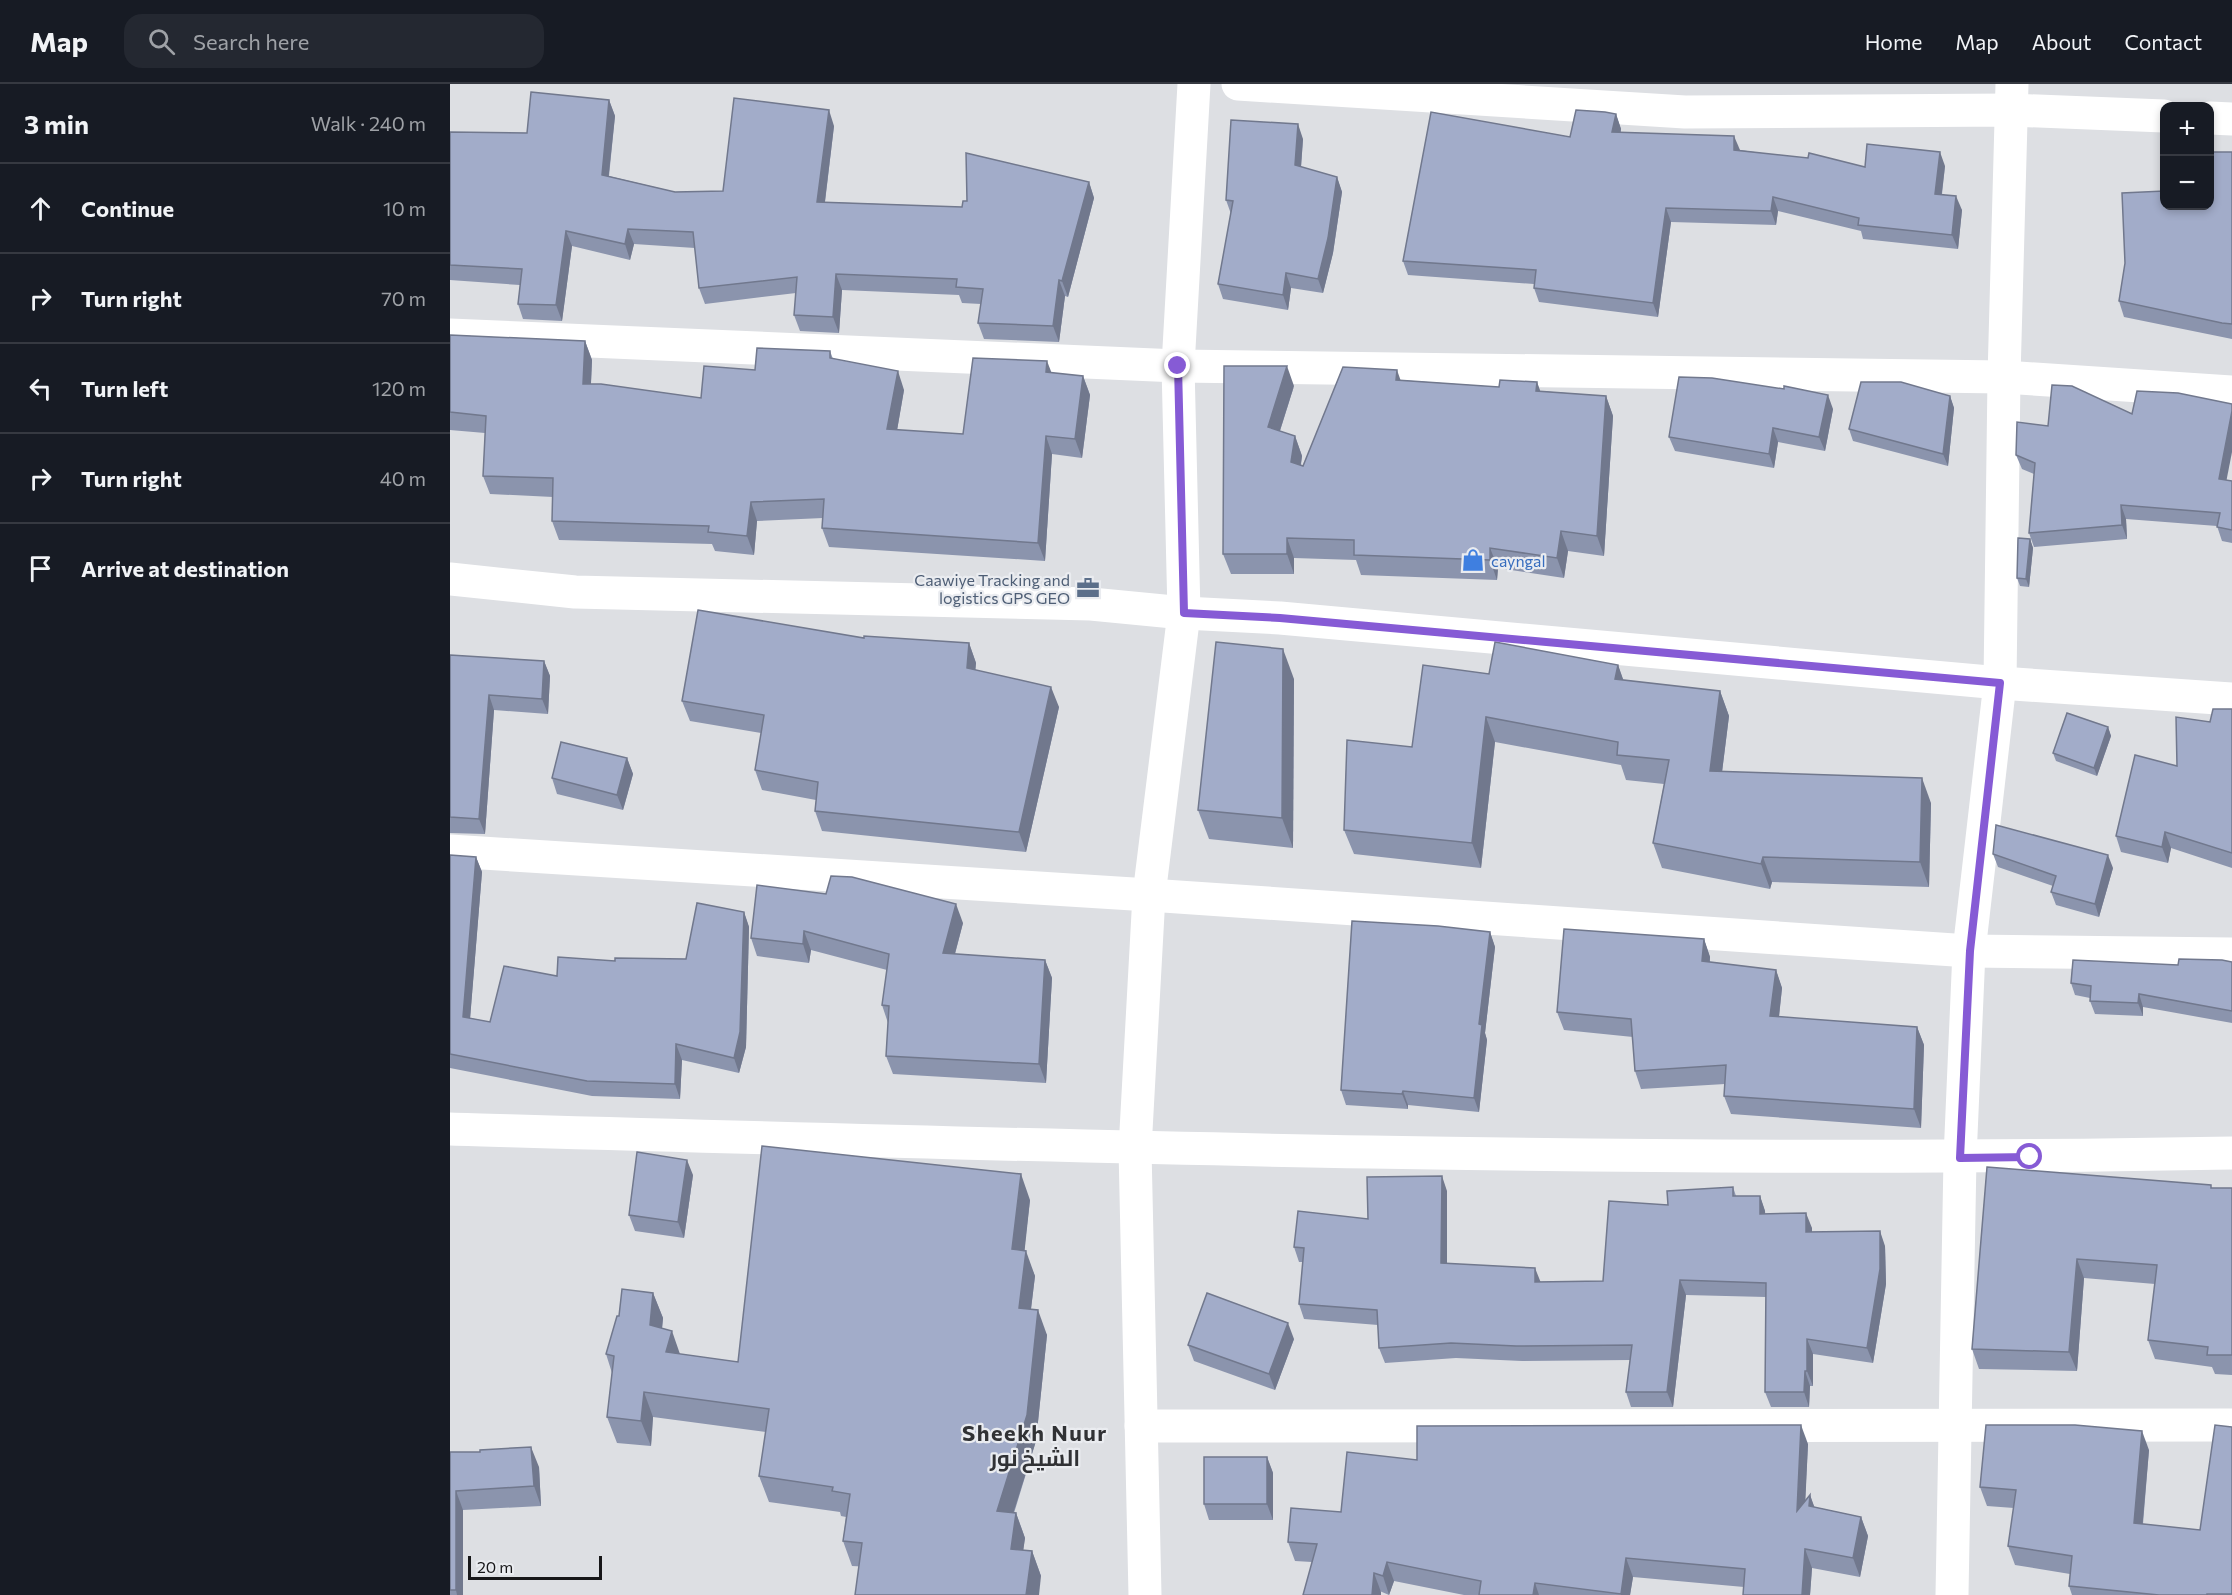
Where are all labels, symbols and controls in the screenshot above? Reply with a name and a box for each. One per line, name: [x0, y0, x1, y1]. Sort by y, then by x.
search box: [124, 14, 544, 68]
text: Map: [30, 24, 88, 58]
icon: search: [145, 25, 178, 58]
text: Search here: [193, 28, 309, 55]
text: Home: [1865, 29, 1922, 54]
text: Map: [1955, 29, 1999, 54]
text: About: [2032, 29, 2091, 54]
text: Contact: [2124, 29, 2202, 54]
map controls: [2160, 102, 2214, 210]
button: +: [2160, 102, 2214, 156]
text: 3 min: [24, 108, 89, 139]
text: Walk · 240 m: [311, 111, 426, 135]
button: −: [2160, 156, 2214, 210]
icon: ahead: [24, 192, 57, 225]
text: Continue: [81, 195, 174, 222]
text: 10 m: [383, 196, 426, 220]
icon: right: [24, 282, 57, 315]
text: Turn right: [81, 285, 182, 312]
text: 70 m: [381, 286, 426, 310]
route end: [1164, 352, 1190, 378]
icon: left: [24, 372, 57, 405]
text: Turn left: [81, 375, 168, 402]
text: 120 m: [372, 376, 426, 400]
icon: right: [24, 462, 57, 495]
text: Turn right: [81, 465, 182, 492]
text: 40 m: [380, 466, 426, 490]
shop icon: cayngal: [1460, 547, 1486, 573]
place label: cayngal: [1491, 551, 1546, 570]
icon: arrive: [24, 552, 57, 585]
text: Arrive at destination: [81, 555, 289, 582]
place label: Caawiye Tracking and logistics GPS GEO: [914, 570, 1070, 607]
office icon: Caawiye Tracking and logistics GPS GEO: [1075, 575, 1101, 601]
route start: [2016, 1143, 2042, 1169]
district label: Sheekh Nuur الشيخ نور: [962, 1419, 1108, 1473]
scale bar: [468, 1553, 602, 1580]
text: 20 m: [477, 1557, 513, 1576]

